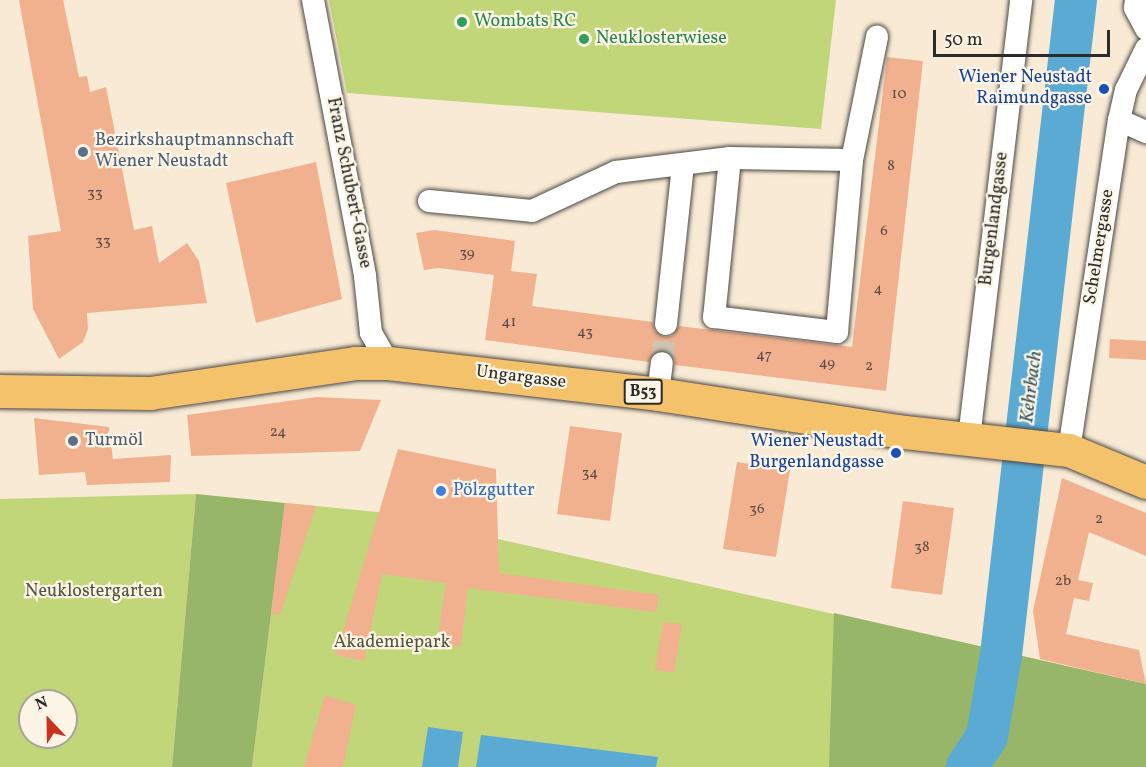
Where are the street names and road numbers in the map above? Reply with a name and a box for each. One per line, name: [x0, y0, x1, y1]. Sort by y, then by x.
street label: Franz Schubert-Gasse: [321, 96, 375, 270]
street label: Burgenlandgasse: [976, 151, 1014, 287]
street label: Schelmergasse: [1080, 188, 1120, 306]
street label: Ungargasse: [475, 362, 567, 394]
road number: B53: [624, 379, 662, 405]

